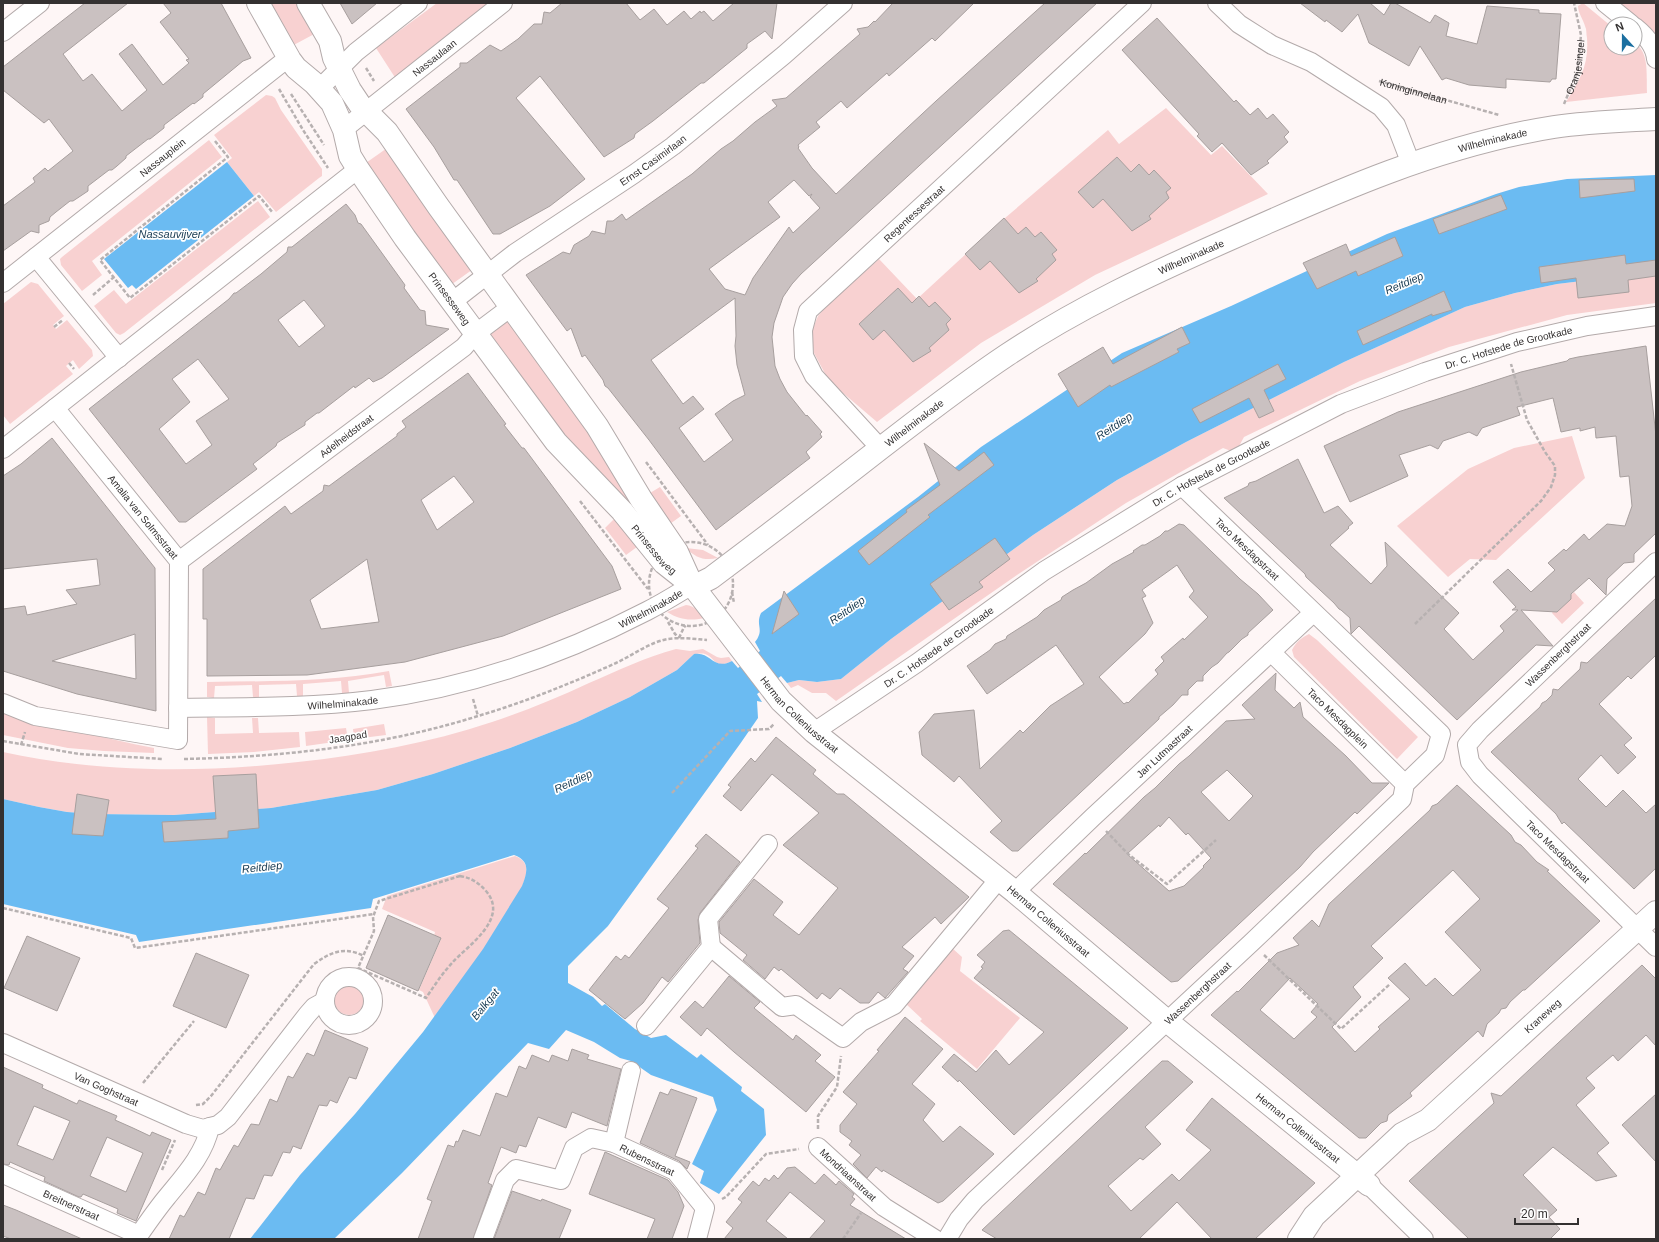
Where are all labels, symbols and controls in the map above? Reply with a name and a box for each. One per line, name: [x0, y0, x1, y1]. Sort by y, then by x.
north arrow: [1603, 16, 1643, 56]
text: N: [1614, 20, 1625, 34]
street label: Nassaulaan: [410, 37, 458, 78]
street label: Oranjesingel: [1563, 39, 1586, 96]
street label: Koninginnelaan: [1379, 76, 1448, 106]
street label: Wilhelminakade: [1457, 126, 1529, 154]
street label: Ernst Casimirlaan: [617, 132, 688, 188]
street label: Nassauplein: [137, 136, 187, 179]
street label: Regentessestraat: [881, 183, 946, 244]
water label: Nassauvijver: [139, 228, 203, 240]
street label: Wilhelminakade: [1156, 237, 1226, 276]
street label: Prinsesseweg: [427, 270, 473, 327]
water label: Reitdiep: [1383, 270, 1425, 296]
street label: Dr. C. Hofstede de Grootkade: [1444, 324, 1574, 371]
street label: Wilhelminakade: [883, 397, 946, 449]
water label: Reitdiep: [1094, 410, 1134, 442]
street label: Adelheidstraat: [317, 412, 375, 459]
street label: Dr. C. Hofstede de Grootkade: [1150, 436, 1272, 508]
street label: Amalia van Solmsstraat: [106, 473, 180, 561]
street label: Taco Mesdagstraat: [1213, 516, 1281, 582]
street label: Prinsesseweg: [630, 522, 679, 576]
street label: Wilhelminakade: [617, 587, 685, 630]
water label: Reitdiep: [827, 594, 867, 626]
street label: Dr. C. Hofstede de Grootkade: [882, 604, 996, 689]
street label: Wassenberghstraat: [1523, 621, 1593, 689]
street label: Herman Colleniusstraat: [759, 674, 841, 755]
street label: Taco Mesdagplein: [1305, 686, 1371, 750]
street label: Wilhelminakade: [307, 694, 379, 711]
street label: Jan Lutmastraat: [1134, 723, 1194, 780]
street label: Jaagpad: [328, 729, 368, 745]
water label: Reitdiep: [552, 767, 594, 795]
street label: Taco Mesdagstraat: [1524, 818, 1592, 885]
water label: Reitdiep: [241, 859, 283, 875]
street label: Herman Colleniusstraat: [1005, 883, 1092, 959]
street label: Wassenberghstraat: [1162, 959, 1233, 1026]
water label: Balkgat: [469, 985, 502, 1022]
street label: Kraneweg: [1522, 996, 1563, 1035]
street label: Van Goghstraat: [72, 1070, 140, 1108]
street label: Herman Colleniusstraat: [1254, 1090, 1342, 1165]
street label: Rubensstraat: [618, 1142, 676, 1178]
street label: Mondriaanstraat: [818, 1146, 879, 1203]
street label: Breitnerstraat: [42, 1187, 101, 1222]
scale bar: [1515, 1200, 1578, 1226]
text: 20 m: [1521, 1207, 1548, 1221]

